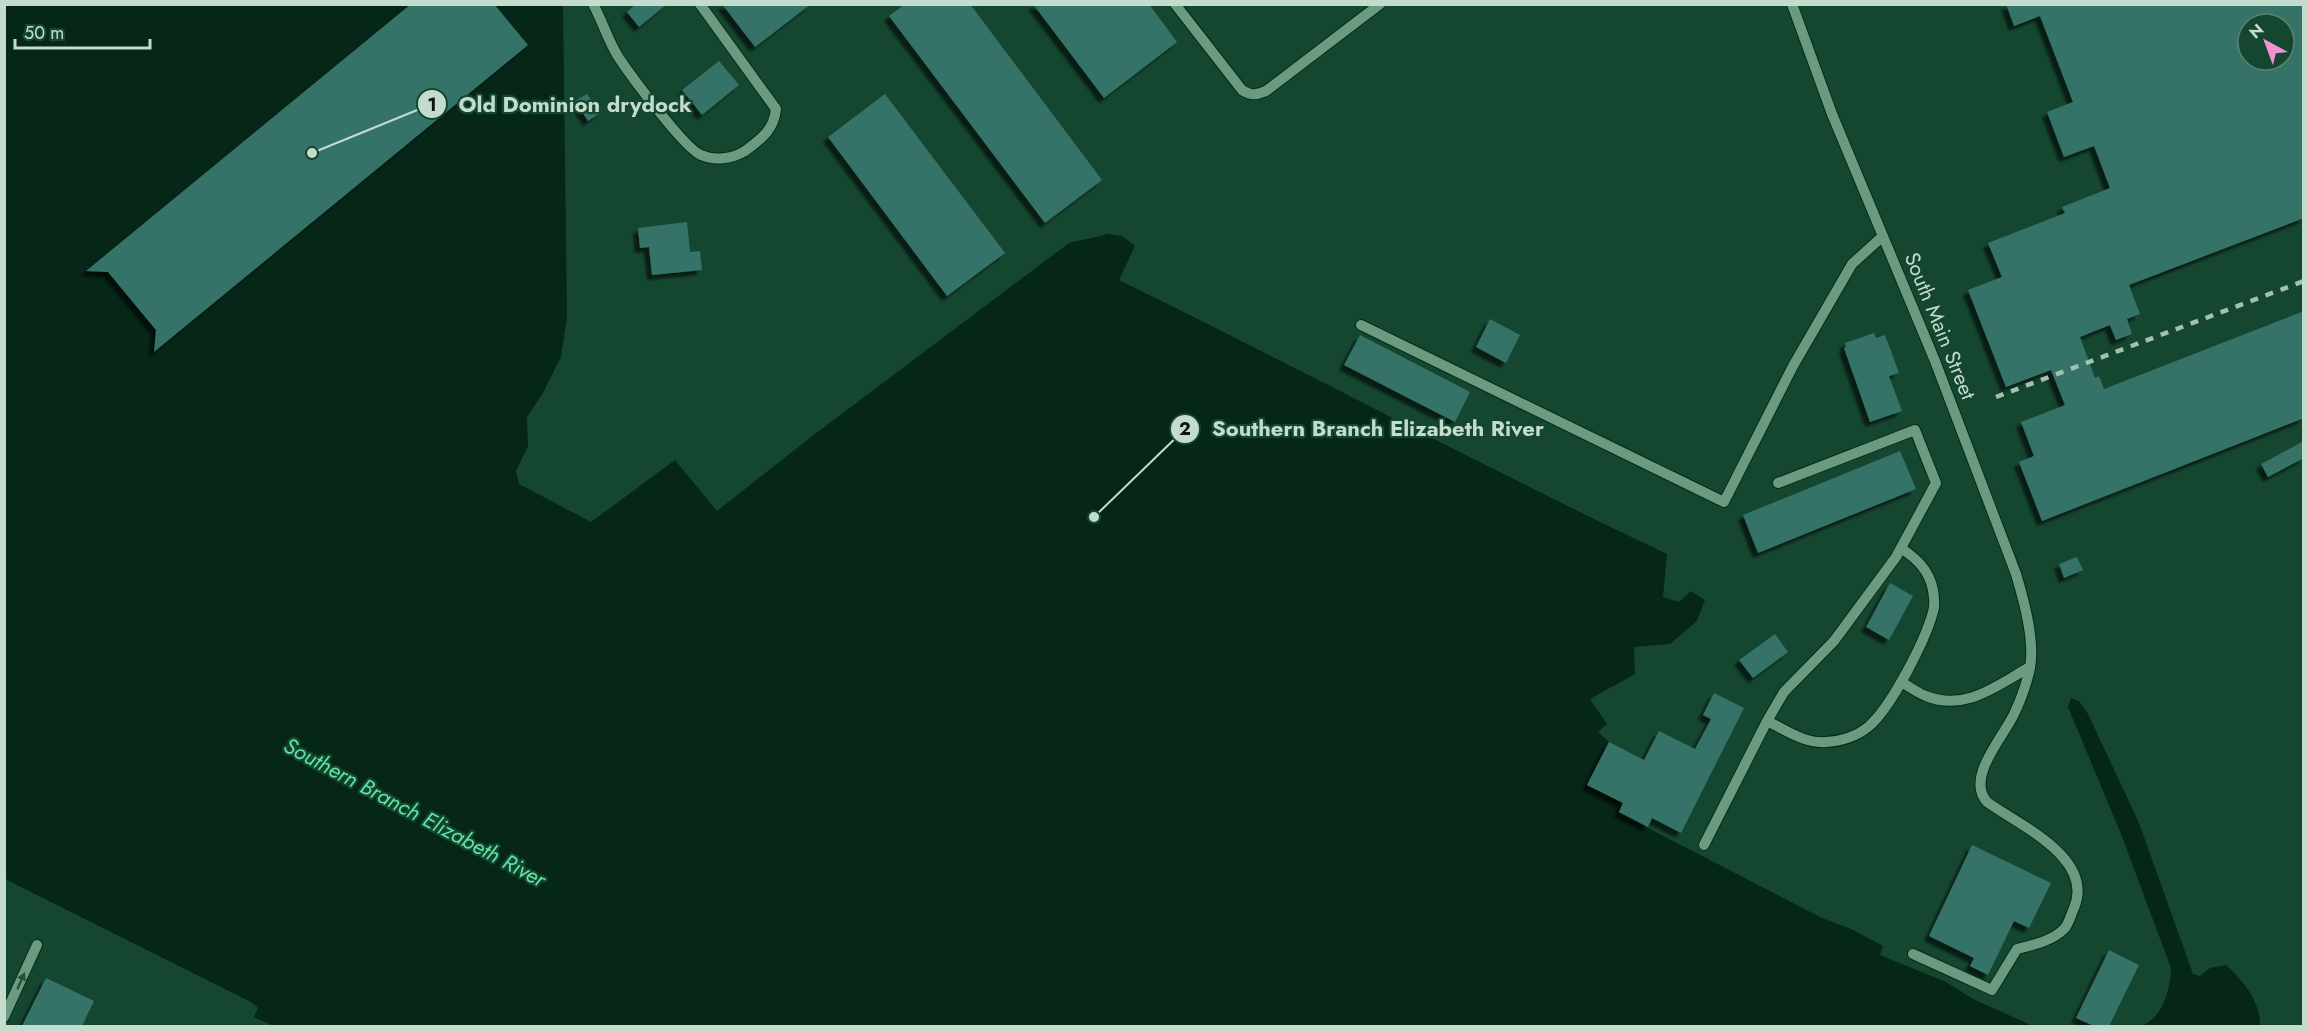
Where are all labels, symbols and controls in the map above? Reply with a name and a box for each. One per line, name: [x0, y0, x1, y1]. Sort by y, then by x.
scale bar: [15, 12, 150, 50]
north arrow: [2236, 12, 2296, 72]
text: N: [2244, 18, 2269, 44]
text: 50 m: [24, 20, 64, 46]
callout: Old Dominion drydock: [417, 84, 704, 124]
text: Old Dominion drydock: [458, 88, 692, 120]
text: 1: [427, 92, 437, 118]
street label: South Main Street: [1897, 248, 1983, 404]
callout: Southern Branch Elizabeth River: [1170, 409, 1556, 449]
text: Southern Branch Elizabeth River: [1212, 412, 1544, 444]
text: 2: [1179, 416, 1191, 442]
water label: Southern Branch Elizabeth River: [278, 729, 553, 896]
one-way arrow: [17, 972, 26, 990]

